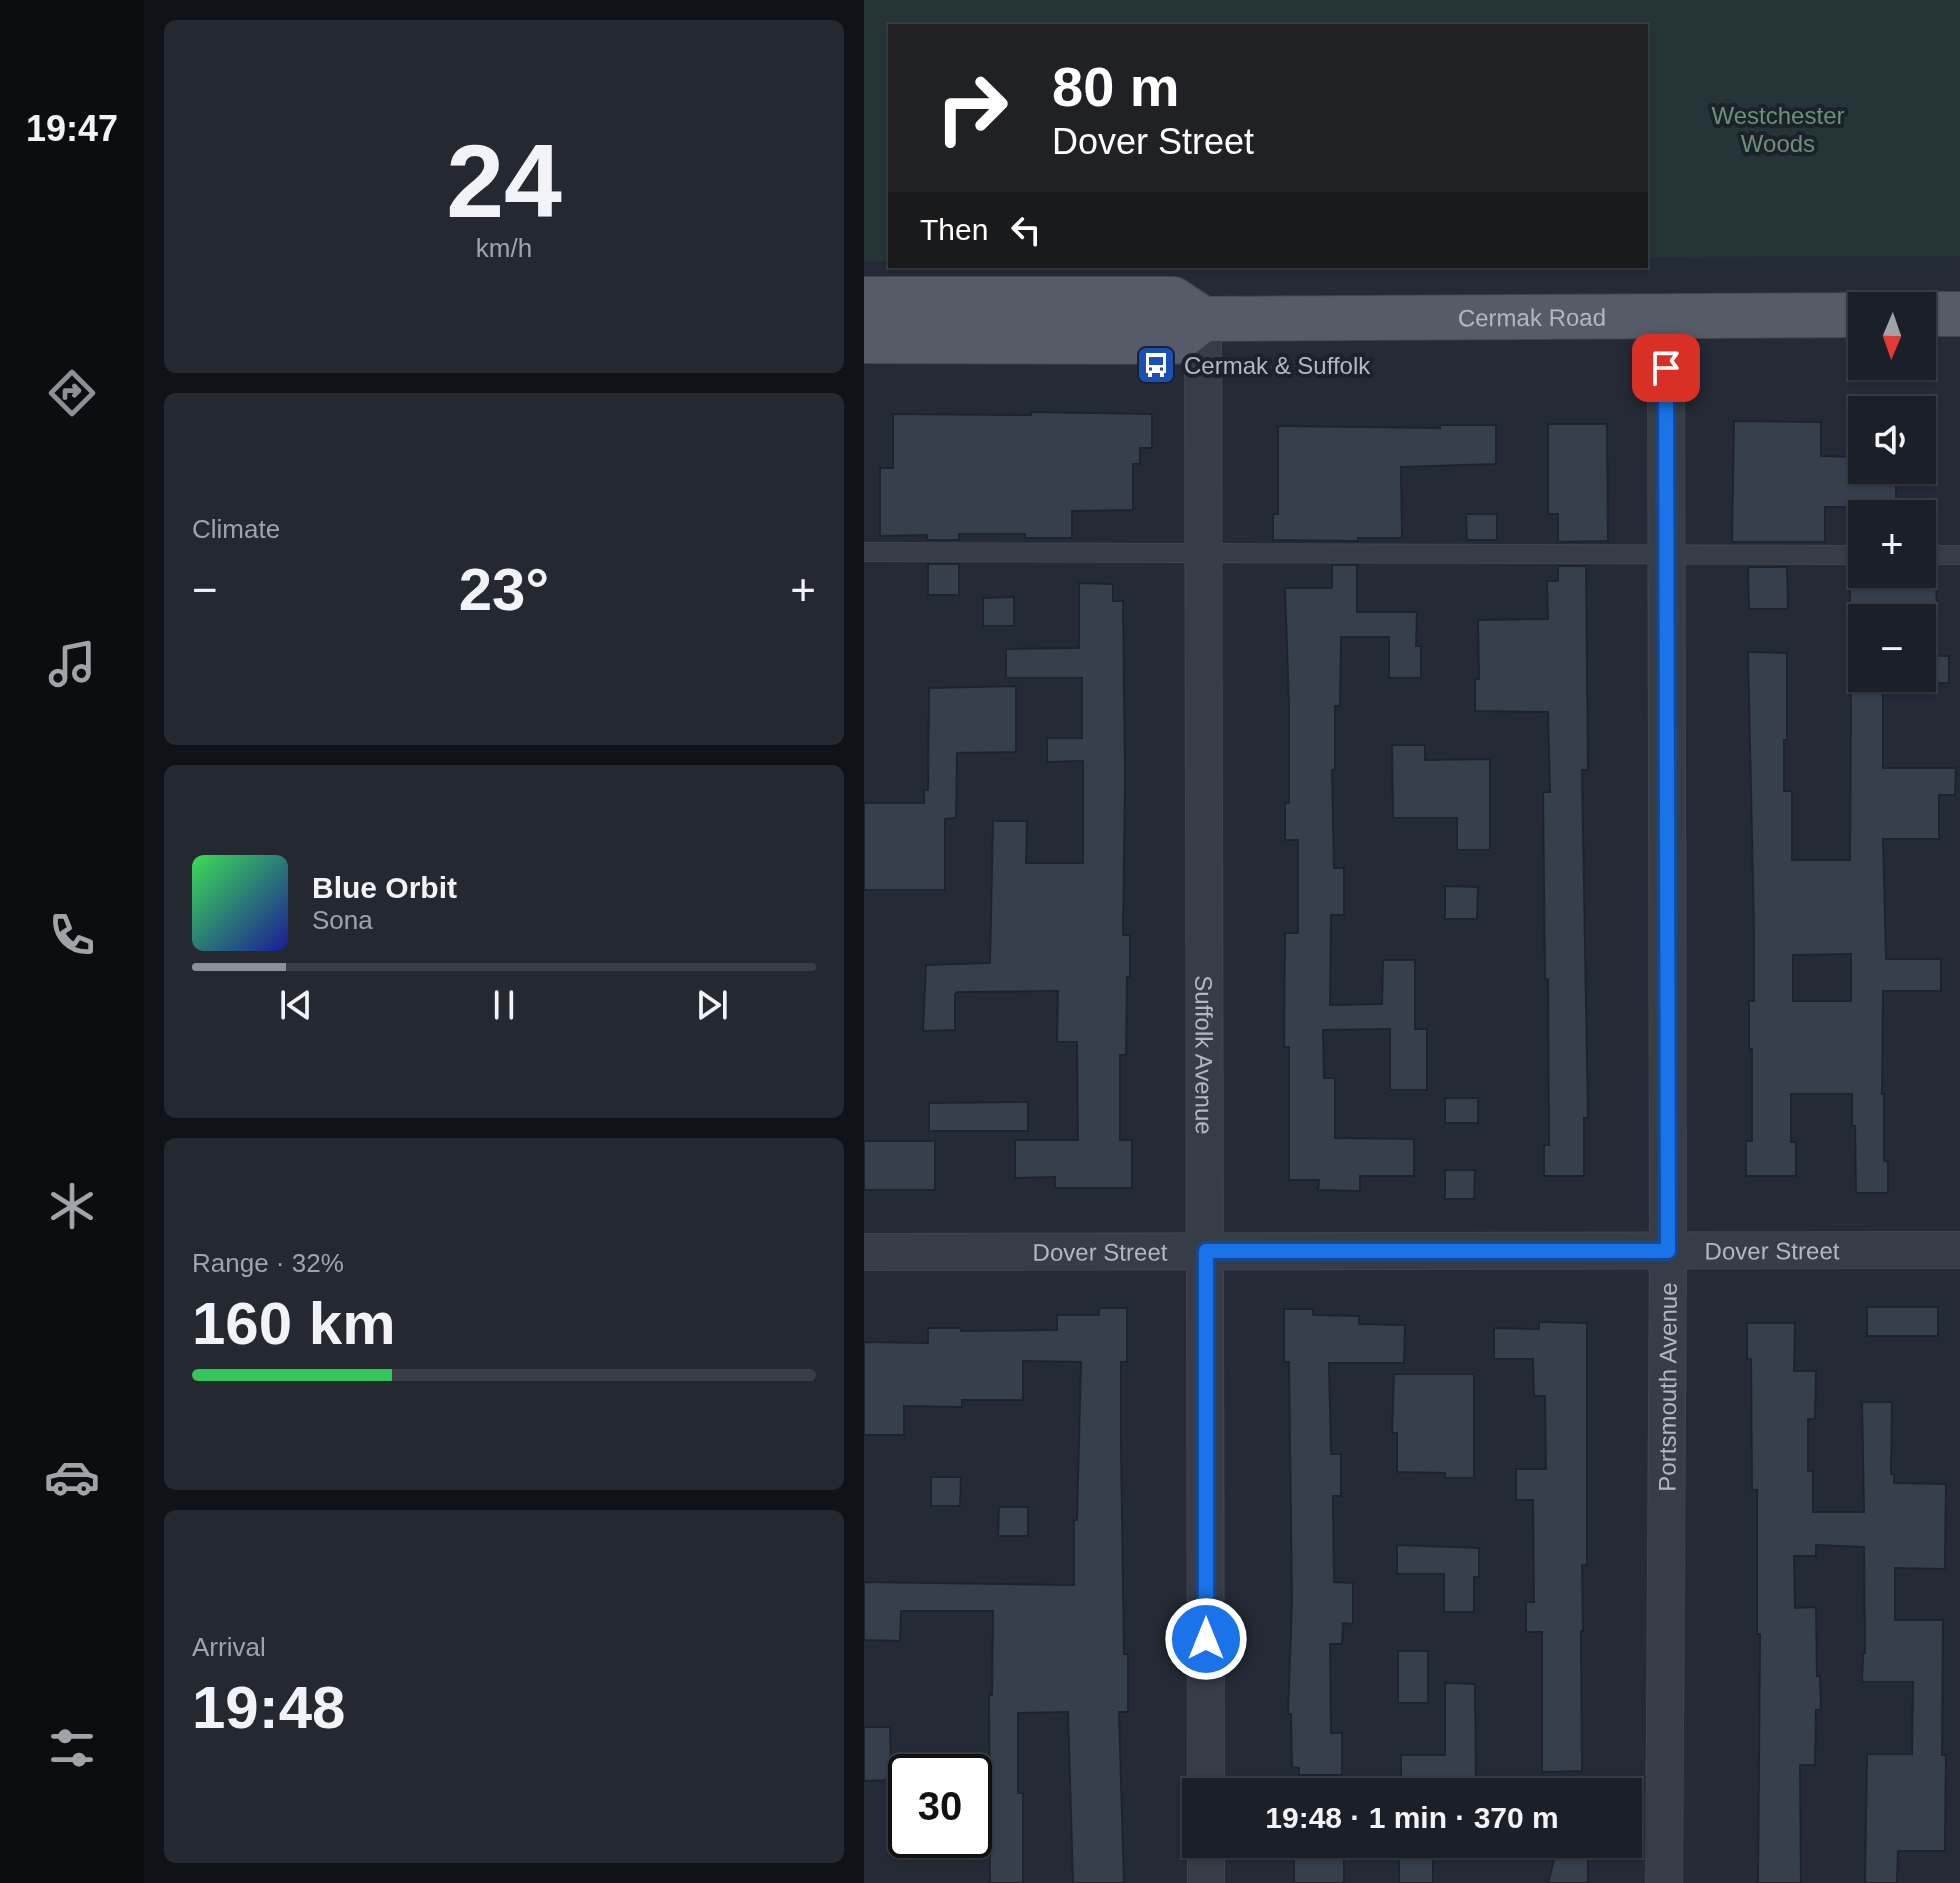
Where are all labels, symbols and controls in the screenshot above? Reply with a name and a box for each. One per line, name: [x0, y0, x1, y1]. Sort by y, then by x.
text: 80 m: [1052, 55, 1180, 118]
icon: right: [920, 56, 1024, 160]
park label: Westchester Woods: [1712, 102, 1844, 157]
text: 19:47: [26, 108, 118, 149]
text: Dover Street: [1052, 121, 1254, 162]
text: 24: [446, 123, 562, 239]
icon: left: [1004, 208, 1048, 252]
text: Then: [920, 213, 988, 246]
text: km/h: [476, 233, 532, 263]
north arrow: [1848, 292, 1936, 380]
map controls: [1848, 292, 1936, 692]
street label: Cermak Road: [1458, 303, 1606, 331]
pin: [1632, 334, 1700, 402]
bus stop icon: Cermak & Suffolk: [1135, 344, 1177, 386]
icon: arrive: [1644, 346, 1688, 390]
place label: Cermak & Suffolk: [1184, 352, 1371, 379]
icon: directions: [44, 365, 100, 421]
button: sound: [1848, 396, 1936, 484]
button: +: [1848, 500, 1936, 588]
text: Climate: [192, 514, 280, 544]
text: 23°: [459, 556, 549, 623]
text: −: [192, 565, 218, 614]
text: +: [790, 565, 816, 614]
button: −: [1848, 604, 1936, 692]
icon: music: [44, 636, 100, 692]
text: Blue Orbit: [312, 871, 457, 904]
text: Sona: [312, 905, 373, 935]
icon: phone: [44, 907, 100, 963]
street label: Suffolk Avenue: [1191, 975, 1218, 1135]
icon: previous: [274, 983, 318, 1027]
icon: pause: [482, 983, 526, 1027]
icon: next: [690, 983, 734, 1027]
icon: climate: [44, 1178, 100, 1234]
street label: Dover Street: [1705, 1237, 1840, 1264]
street label: Dover Street: [1033, 1238, 1168, 1265]
text: Range · 32%: [192, 1248, 344, 1278]
street label: Portsmouth Avenue: [1653, 1282, 1681, 1492]
text: 160 km: [192, 1290, 396, 1357]
icon: car: [44, 1449, 100, 1505]
position arrow: [1164, 1597, 1248, 1681]
text: Arrival: [192, 1632, 266, 1662]
text: 19:48: [192, 1674, 345, 1741]
icon: filters: [44, 1720, 100, 1776]
speed limit sign: 30: [888, 1754, 992, 1858]
text: 19:48 · 1 min · 370 m: [1265, 1801, 1559, 1834]

